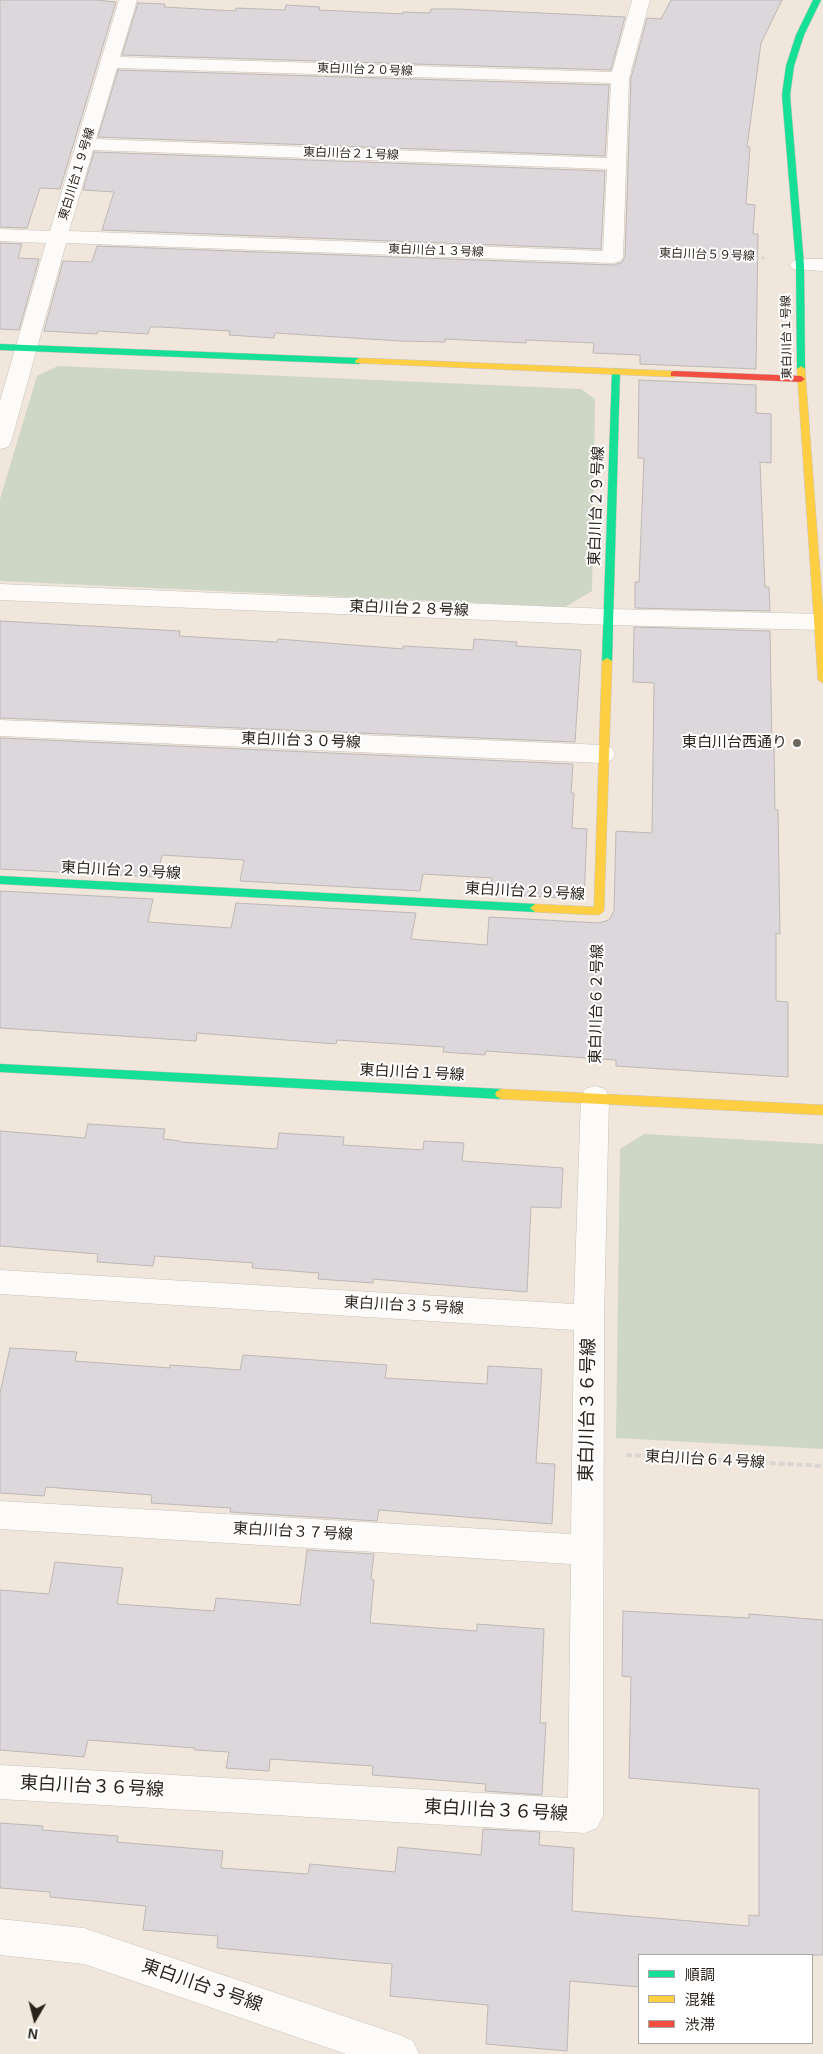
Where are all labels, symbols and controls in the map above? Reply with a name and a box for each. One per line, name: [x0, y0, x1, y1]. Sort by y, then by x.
street label: 東白川台２０号線: [317, 61, 413, 79]
street label: 東白川台１９号線: [56, 126, 98, 222]
street label: 東白川台２１号線: [303, 145, 399, 163]
street label: 東白川台１３号線: [388, 242, 484, 260]
street label: 東白川台５９号線: [659, 246, 755, 264]
street label: 東白川台１号線: [779, 295, 795, 379]
street label: 東白川台２９号線: [586, 446, 608, 566]
street label: 東白川台２８号線: [349, 598, 469, 620]
street label: 東白川台３０号線: [241, 730, 361, 752]
place label: 東白川台西通り: [682, 734, 787, 752]
marker: 東白川台西通り: [791, 737, 803, 749]
street label: 東白川台２９号線: [61, 859, 181, 883]
street label: 東白川台２９号線: [465, 880, 585, 904]
street label: 東白川台６２号線: [587, 944, 607, 1064]
street label: 東白川台１号線: [359, 1061, 465, 1085]
street label: 東白川台３５号線: [344, 1294, 464, 1318]
street label: 東白川台３６号線: [576, 1338, 600, 1482]
street label: 東白川台６４号線: [645, 1448, 765, 1472]
street label: 東白川台３７号線: [233, 1520, 353, 1544]
street label: 東白川台３６号線: [20, 1772, 164, 1802]
street label: 東白川台３６号線: [424, 1796, 568, 1826]
legend: [638, 1954, 813, 2044]
street label: 東白川台３号線: [139, 1955, 265, 2017]
text: 順調: [685, 1966, 715, 1983]
text: 混雑: [685, 1991, 715, 2008]
north arrow: [10, 1994, 60, 2044]
text: 渋滞: [685, 2016, 715, 2033]
text: N: [27, 2025, 39, 2042]

